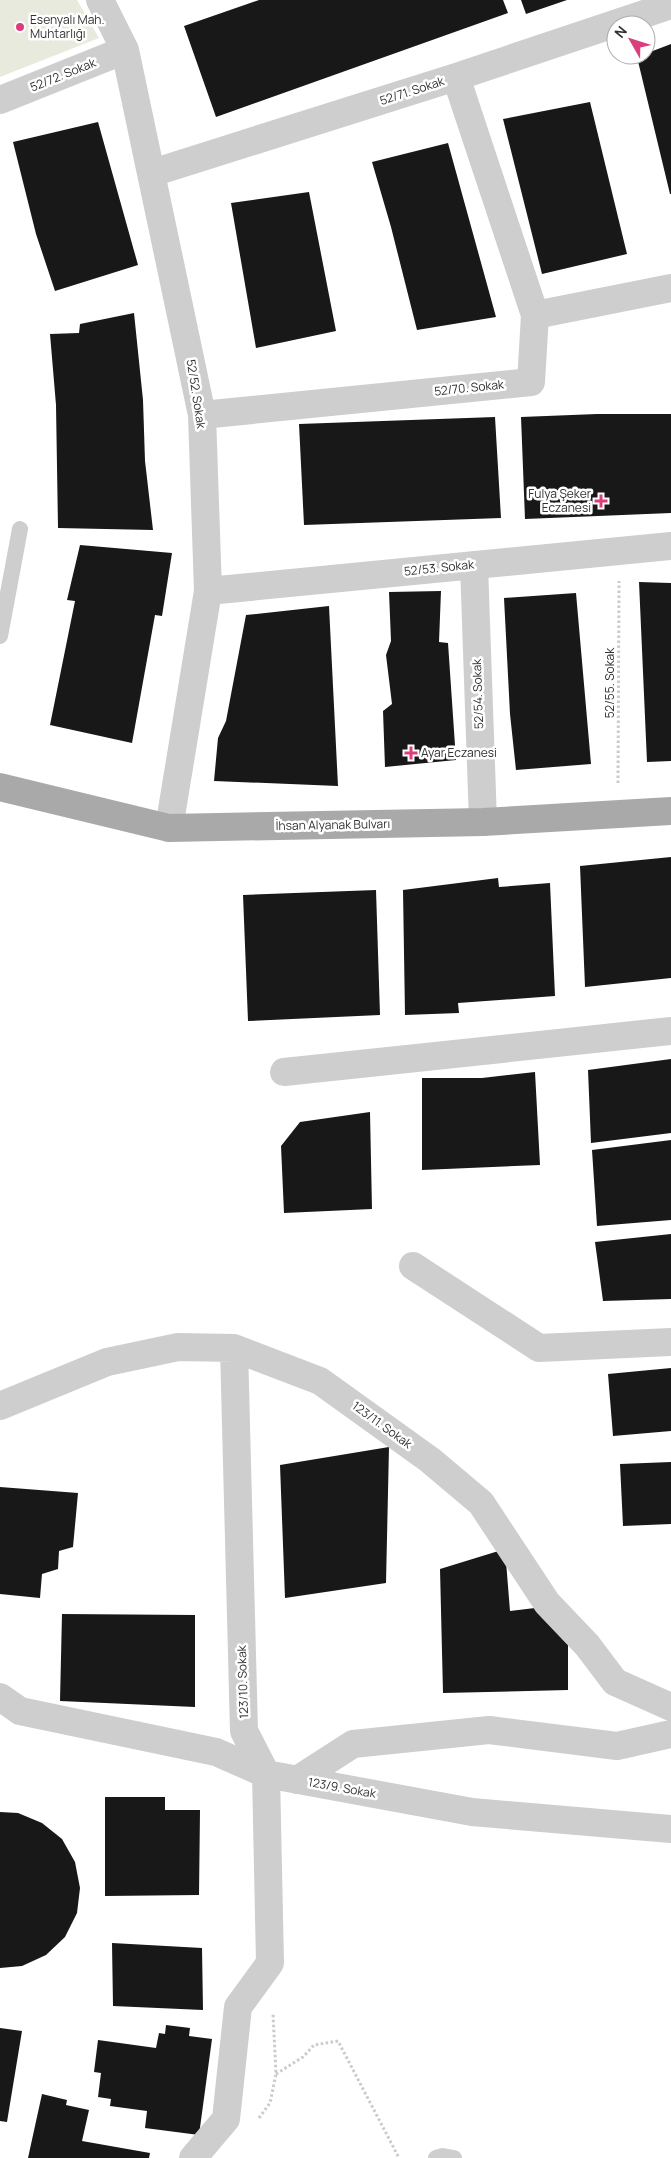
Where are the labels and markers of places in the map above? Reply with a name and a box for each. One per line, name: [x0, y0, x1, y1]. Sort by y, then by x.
place label: Esenyalı Mah. Muhtarlığı: [30, 11, 105, 42]
marker: Esenyalı Mah. Muhtarlığı: [14, 21, 26, 33]
place label: Fulya Şeker Eczanesi: [528, 485, 592, 516]
marker: Fulya Şeker Eczanesi: [595, 495, 607, 507]
place label: Ayar Eczanesi: [421, 744, 497, 761]
marker: Ayar Eczanesi: [405, 747, 417, 759]

